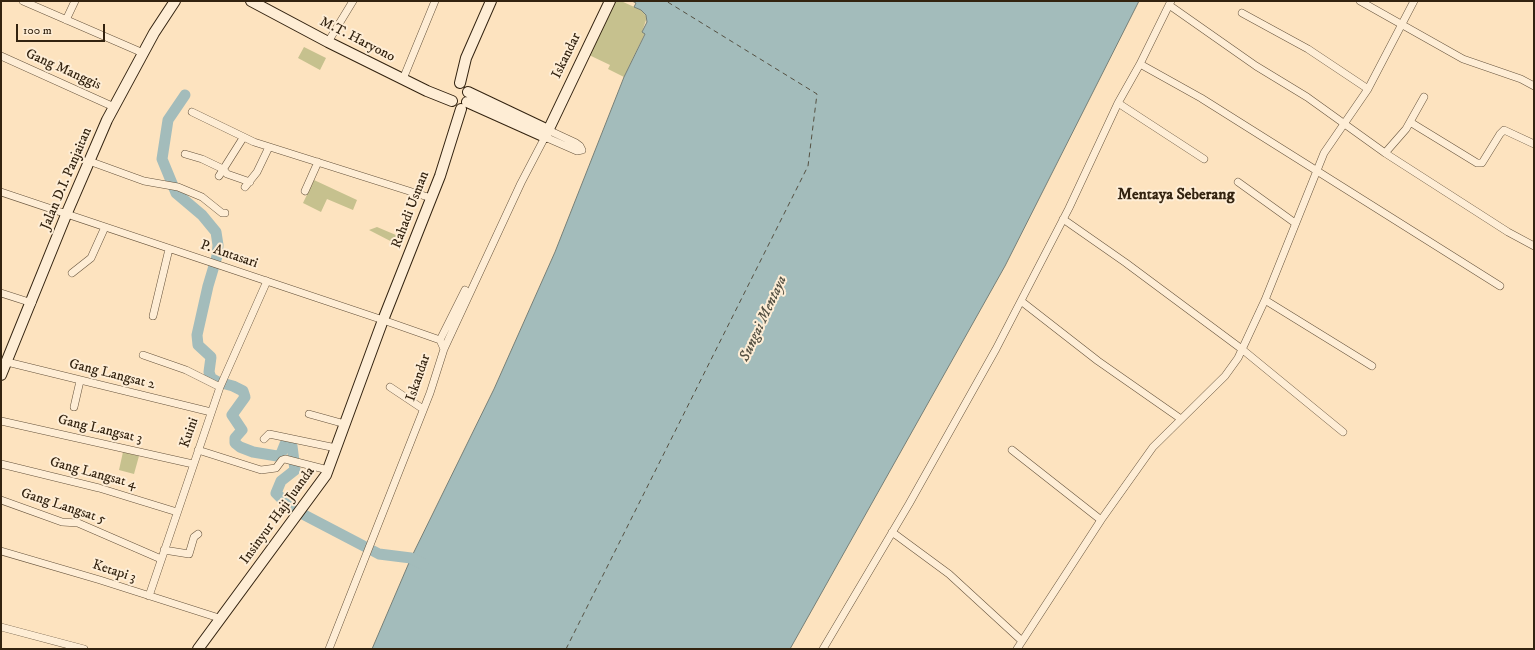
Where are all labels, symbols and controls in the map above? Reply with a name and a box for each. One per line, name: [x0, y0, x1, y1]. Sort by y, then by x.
street label: M.T. Haryono: [317, 14, 397, 66]
scale bar: [18, 16, 107, 42]
text: 100 m: [23, 23, 52, 38]
street label: Iskandar: [549, 30, 585, 82]
street label: Gang Manggis: [23, 46, 103, 94]
street label: Jalan D.I. Panjaitan: [38, 125, 96, 233]
street label: Rahadi Usman: [389, 169, 433, 251]
district label: Mentaya Seberang: [1118, 186, 1234, 206]
street label: P. Antasari: [198, 237, 260, 273]
water label: Sungai Mentaya: [736, 273, 792, 365]
street label: Iskandar: [403, 352, 435, 404]
street label: Gang Langsat 2: [67, 356, 157, 394]
street label: Gang Langsat 3: [56, 412, 144, 448]
street label: Kuini: [177, 416, 203, 450]
street label: Gang Langsat 4: [48, 454, 138, 494]
street label: Insinyur Haji Juanda: [237, 464, 319, 568]
street label: Gang Langsat 5: [19, 485, 107, 529]
street label: Ketapi 3: [90, 557, 138, 587]

